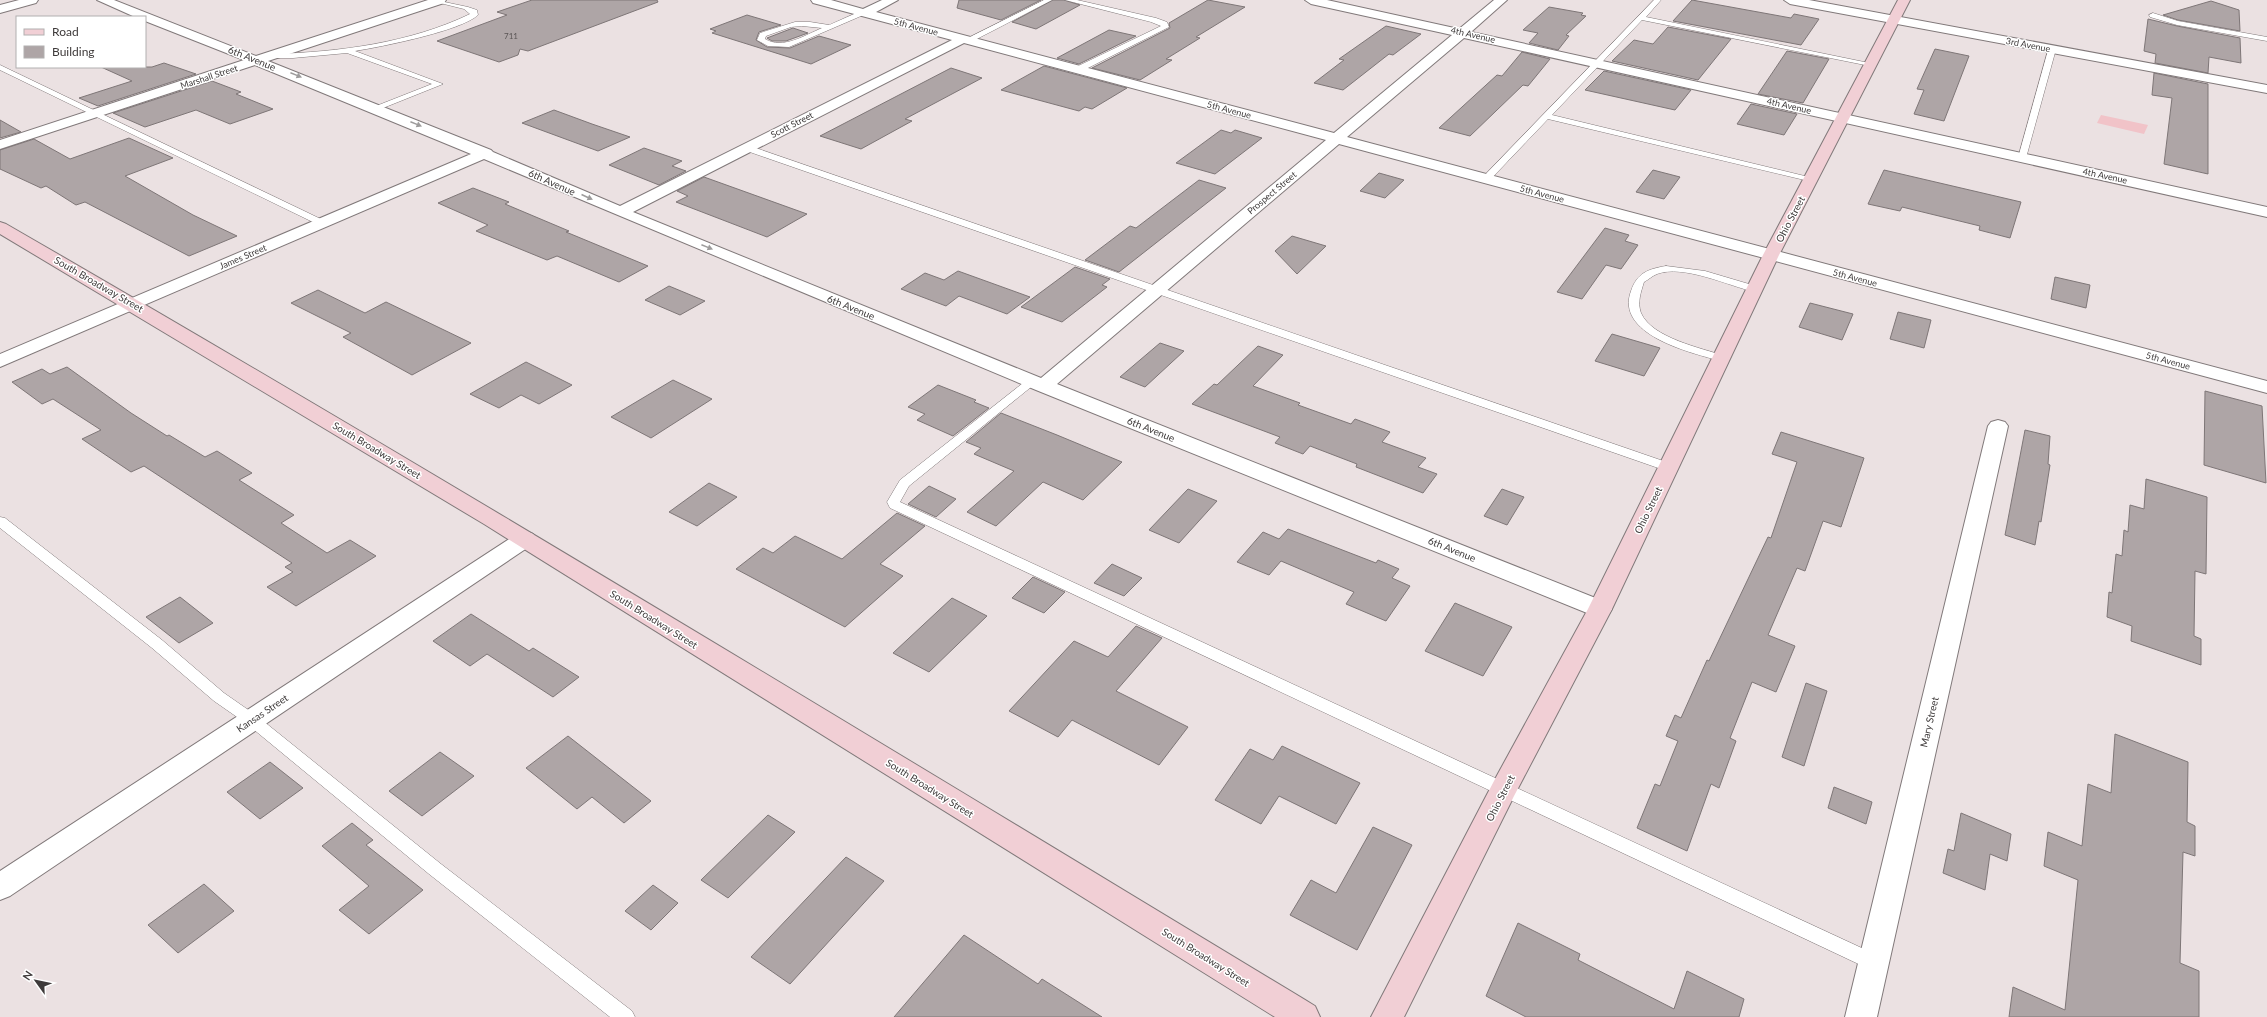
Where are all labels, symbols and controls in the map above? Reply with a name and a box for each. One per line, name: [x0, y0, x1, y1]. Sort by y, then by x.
street label: 5th Avenue: [893, 15, 940, 38]
legend: [16, 16, 146, 68]
text: Road: [52, 24, 79, 39]
street label: 4th Avenue: [1450, 24, 1497, 45]
house number: 711: [504, 31, 518, 41]
street label: 3rd Avenue: [2005, 35, 2052, 54]
street label: 6th Avenue: [226, 43, 278, 73]
text: Building: [52, 44, 95, 59]
street label: Marshall Street: [179, 62, 240, 91]
one-way arrow: [290, 73, 302, 79]
street label: 4th Avenue: [1766, 95, 1813, 116]
street label: 5th Avenue: [1206, 98, 1253, 121]
street label: Scott Street: [769, 109, 816, 140]
one-way arrow: [411, 122, 423, 128]
street label: 4th Avenue: [2082, 165, 2129, 186]
street label: 6th Avenue: [527, 166, 577, 198]
street label: Prospect Street: [1245, 168, 1299, 216]
street label: 5th Avenue: [1519, 182, 1566, 205]
one-way arrow: [582, 194, 593, 200]
street label: Ohio Street: [1773, 194, 1807, 244]
street label: James Street: [218, 241, 269, 271]
one-way arrow: [702, 245, 714, 251]
street label: South Broadway Street: [52, 254, 146, 315]
street label: 5th Avenue: [1832, 266, 1879, 289]
street label: 6th Avenue: [825, 292, 877, 322]
street label: 5th Avenue: [2145, 349, 2192, 372]
street label: 6th Avenue: [1125, 414, 1177, 444]
street label: South Broadway Street: [331, 419, 424, 481]
street label: Ohio Street: [1632, 484, 1665, 535]
street label: 6th Avenue: [1426, 534, 1478, 564]
street label: South Broadway Street: [608, 587, 700, 651]
street label: Kansas Street: [234, 691, 290, 735]
street label: Mary Street: [1917, 695, 1941, 748]
street label: South Broadway Street: [884, 756, 976, 820]
street label: Ohio Street: [1483, 772, 1517, 823]
street label: South Broadway Street: [1160, 925, 1252, 989]
north arrow: [16, 961, 56, 1001]
text: N: [19, 968, 35, 982]

